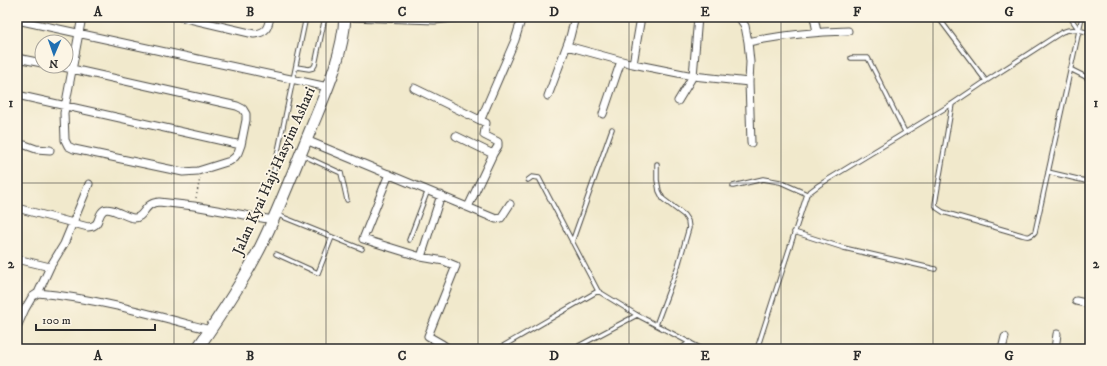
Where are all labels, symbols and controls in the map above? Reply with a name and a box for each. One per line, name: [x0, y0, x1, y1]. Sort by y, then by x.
text: A: [93, 4, 103, 20]
text: B: [246, 4, 254, 20]
text: C: [398, 4, 407, 20]
text: D: [549, 4, 559, 20]
text: E: [700, 4, 710, 20]
text: F: [853, 4, 862, 20]
text: G: [1004, 4, 1014, 20]
north arrow: [34, 34, 74, 74]
text: N: [49, 56, 58, 70]
street label: Jalan Kyai Haji Hasyim Ashari: [228, 84, 320, 260]
text: 1: [9, 95, 14, 111]
text: 1: [1094, 95, 1099, 111]
text: 2: [8, 256, 15, 272]
text: 2: [1093, 256, 1100, 272]
scale bar: [36, 306, 155, 332]
text: 100 m: [42, 313, 71, 328]
text: A: [93, 348, 103, 364]
text: B: [246, 348, 254, 364]
text: C: [398, 348, 407, 364]
text: D: [549, 348, 559, 364]
text: E: [700, 348, 710, 364]
text: F: [853, 348, 862, 364]
text: G: [1004, 348, 1014, 364]

